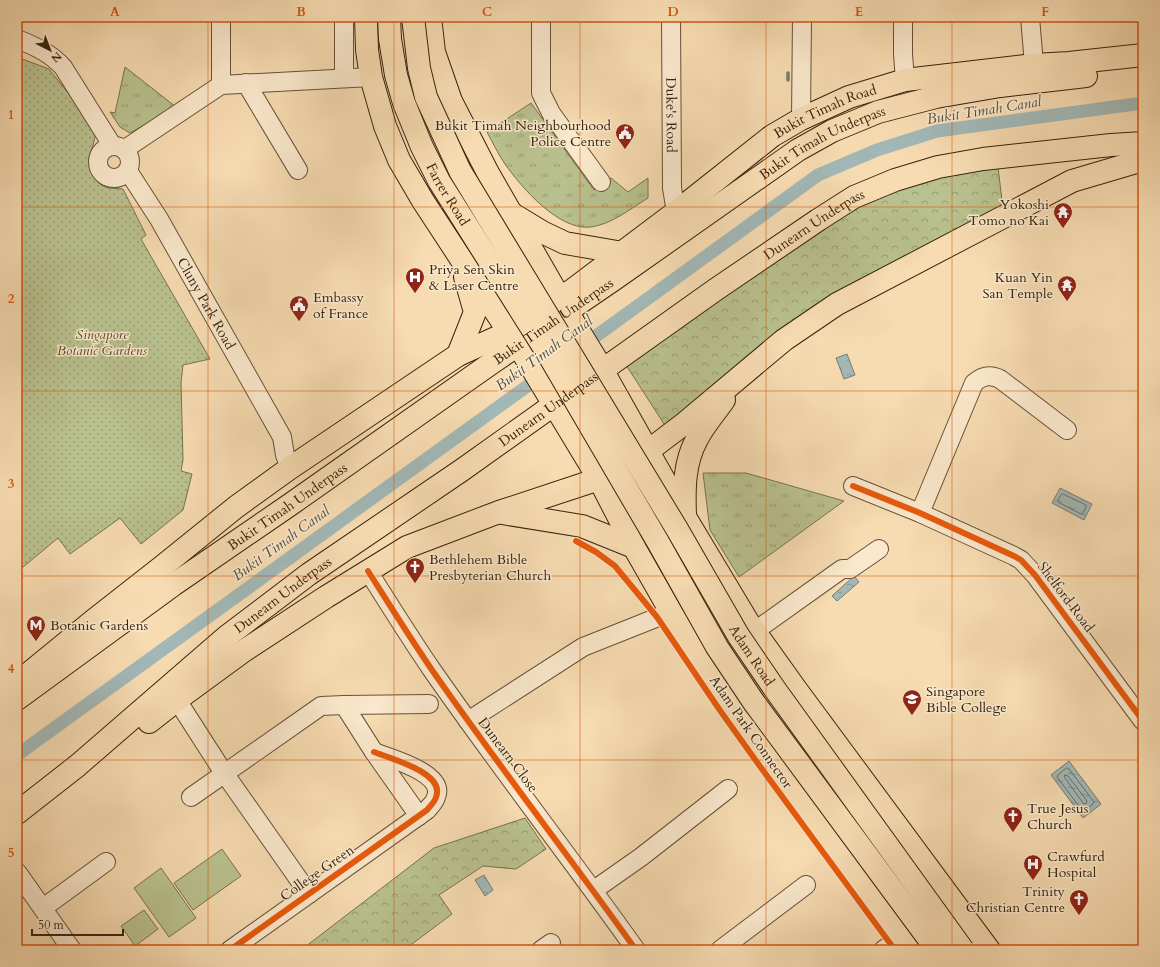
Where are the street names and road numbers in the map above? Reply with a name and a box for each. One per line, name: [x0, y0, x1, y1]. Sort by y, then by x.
street label: Duke's Road: [662, 77, 681, 153]
street label: Bukit Timah Road: [770, 80, 879, 143]
street label: Bukit Timah Underpass: [755, 101, 888, 184]
street label: Farrer Road: [422, 159, 474, 230]
street label: Dunearn Underpass: [759, 184, 868, 264]
street label: Cluny Park Road: [173, 254, 240, 353]
street label: Bukit Timah Underpass: [489, 273, 617, 369]
street label: Dunearn Underpass: [495, 367, 602, 451]
street label: Bukit Timah Underpass: [224, 458, 351, 554]
street label: Dunearn Underpass: [230, 552, 335, 637]
street label: Shelford Road: [1033, 558, 1099, 637]
street label: Adam Road: [725, 621, 780, 690]
street label: Adam Park Connector: [705, 672, 798, 793]
street label: Dunearn Close: [474, 714, 542, 796]
street label: College Green: [276, 840, 358, 906]

